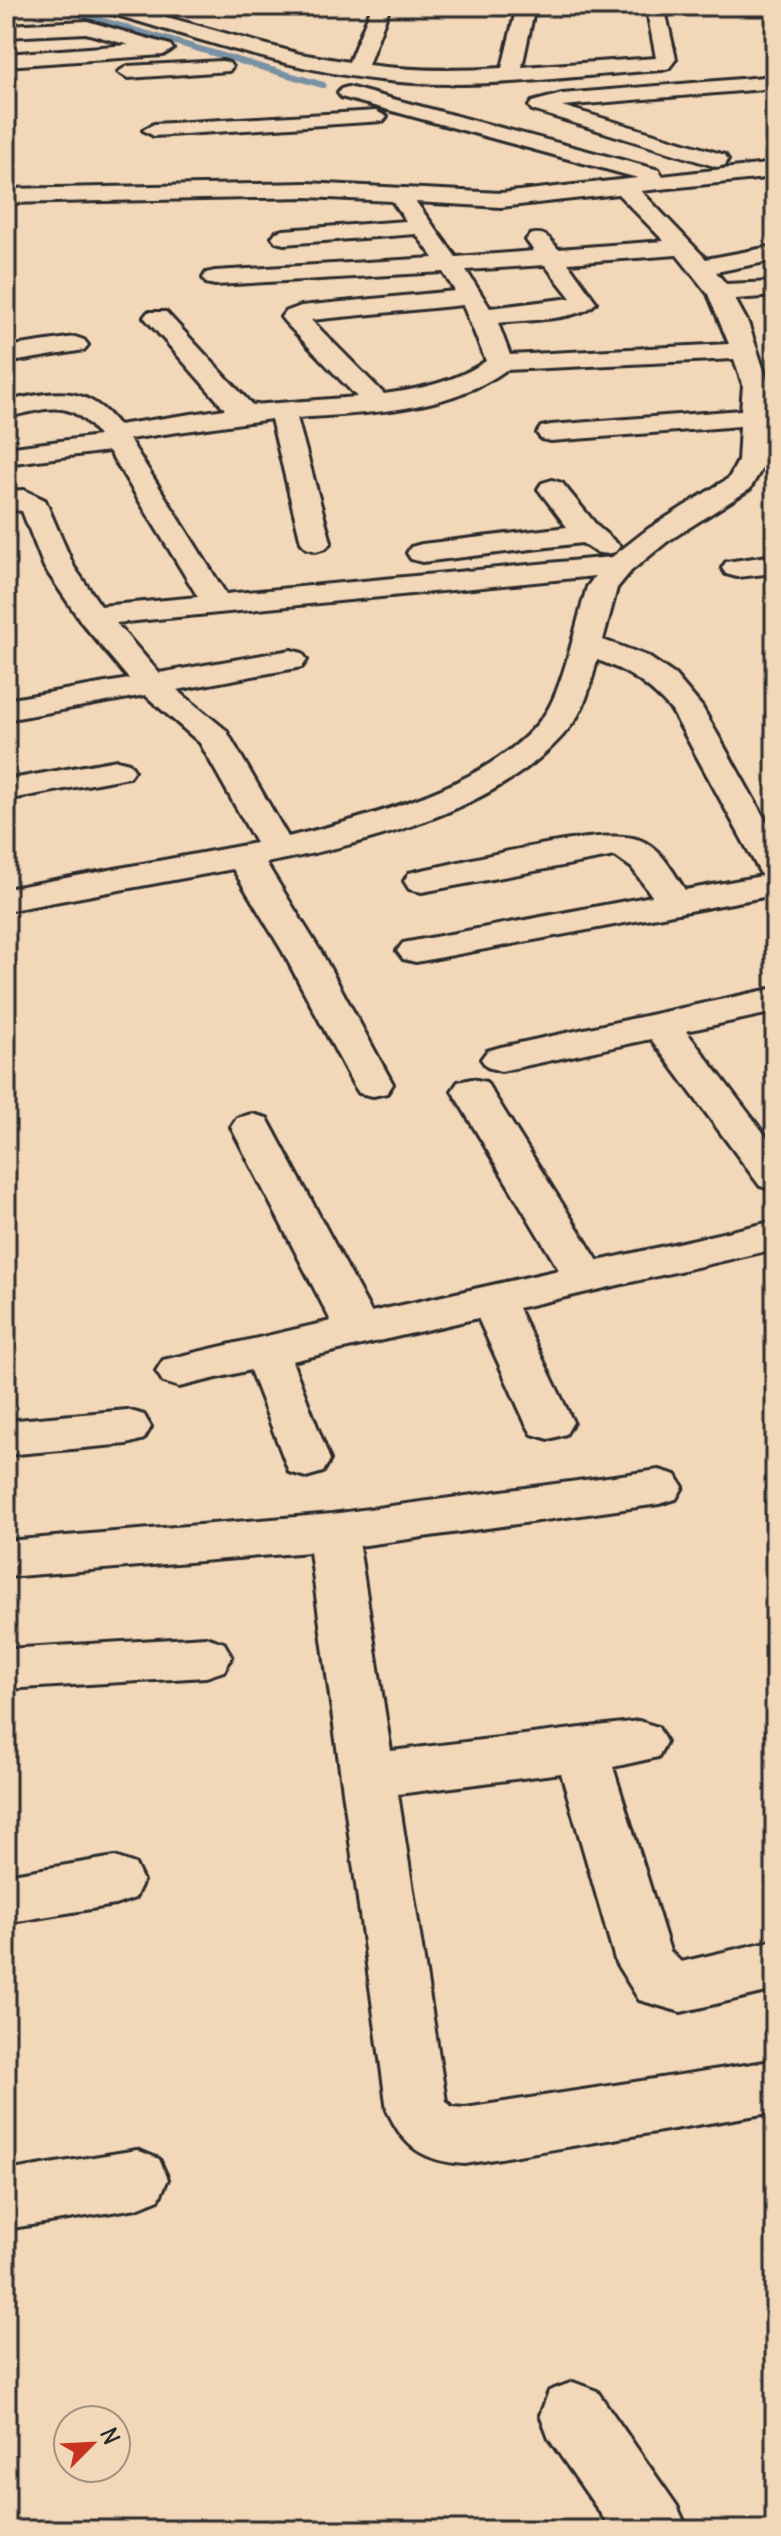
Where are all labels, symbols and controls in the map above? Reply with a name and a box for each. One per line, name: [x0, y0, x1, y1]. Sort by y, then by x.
north arrow: [52, 2404, 132, 2484]
text: N: [94, 2423, 126, 2449]

